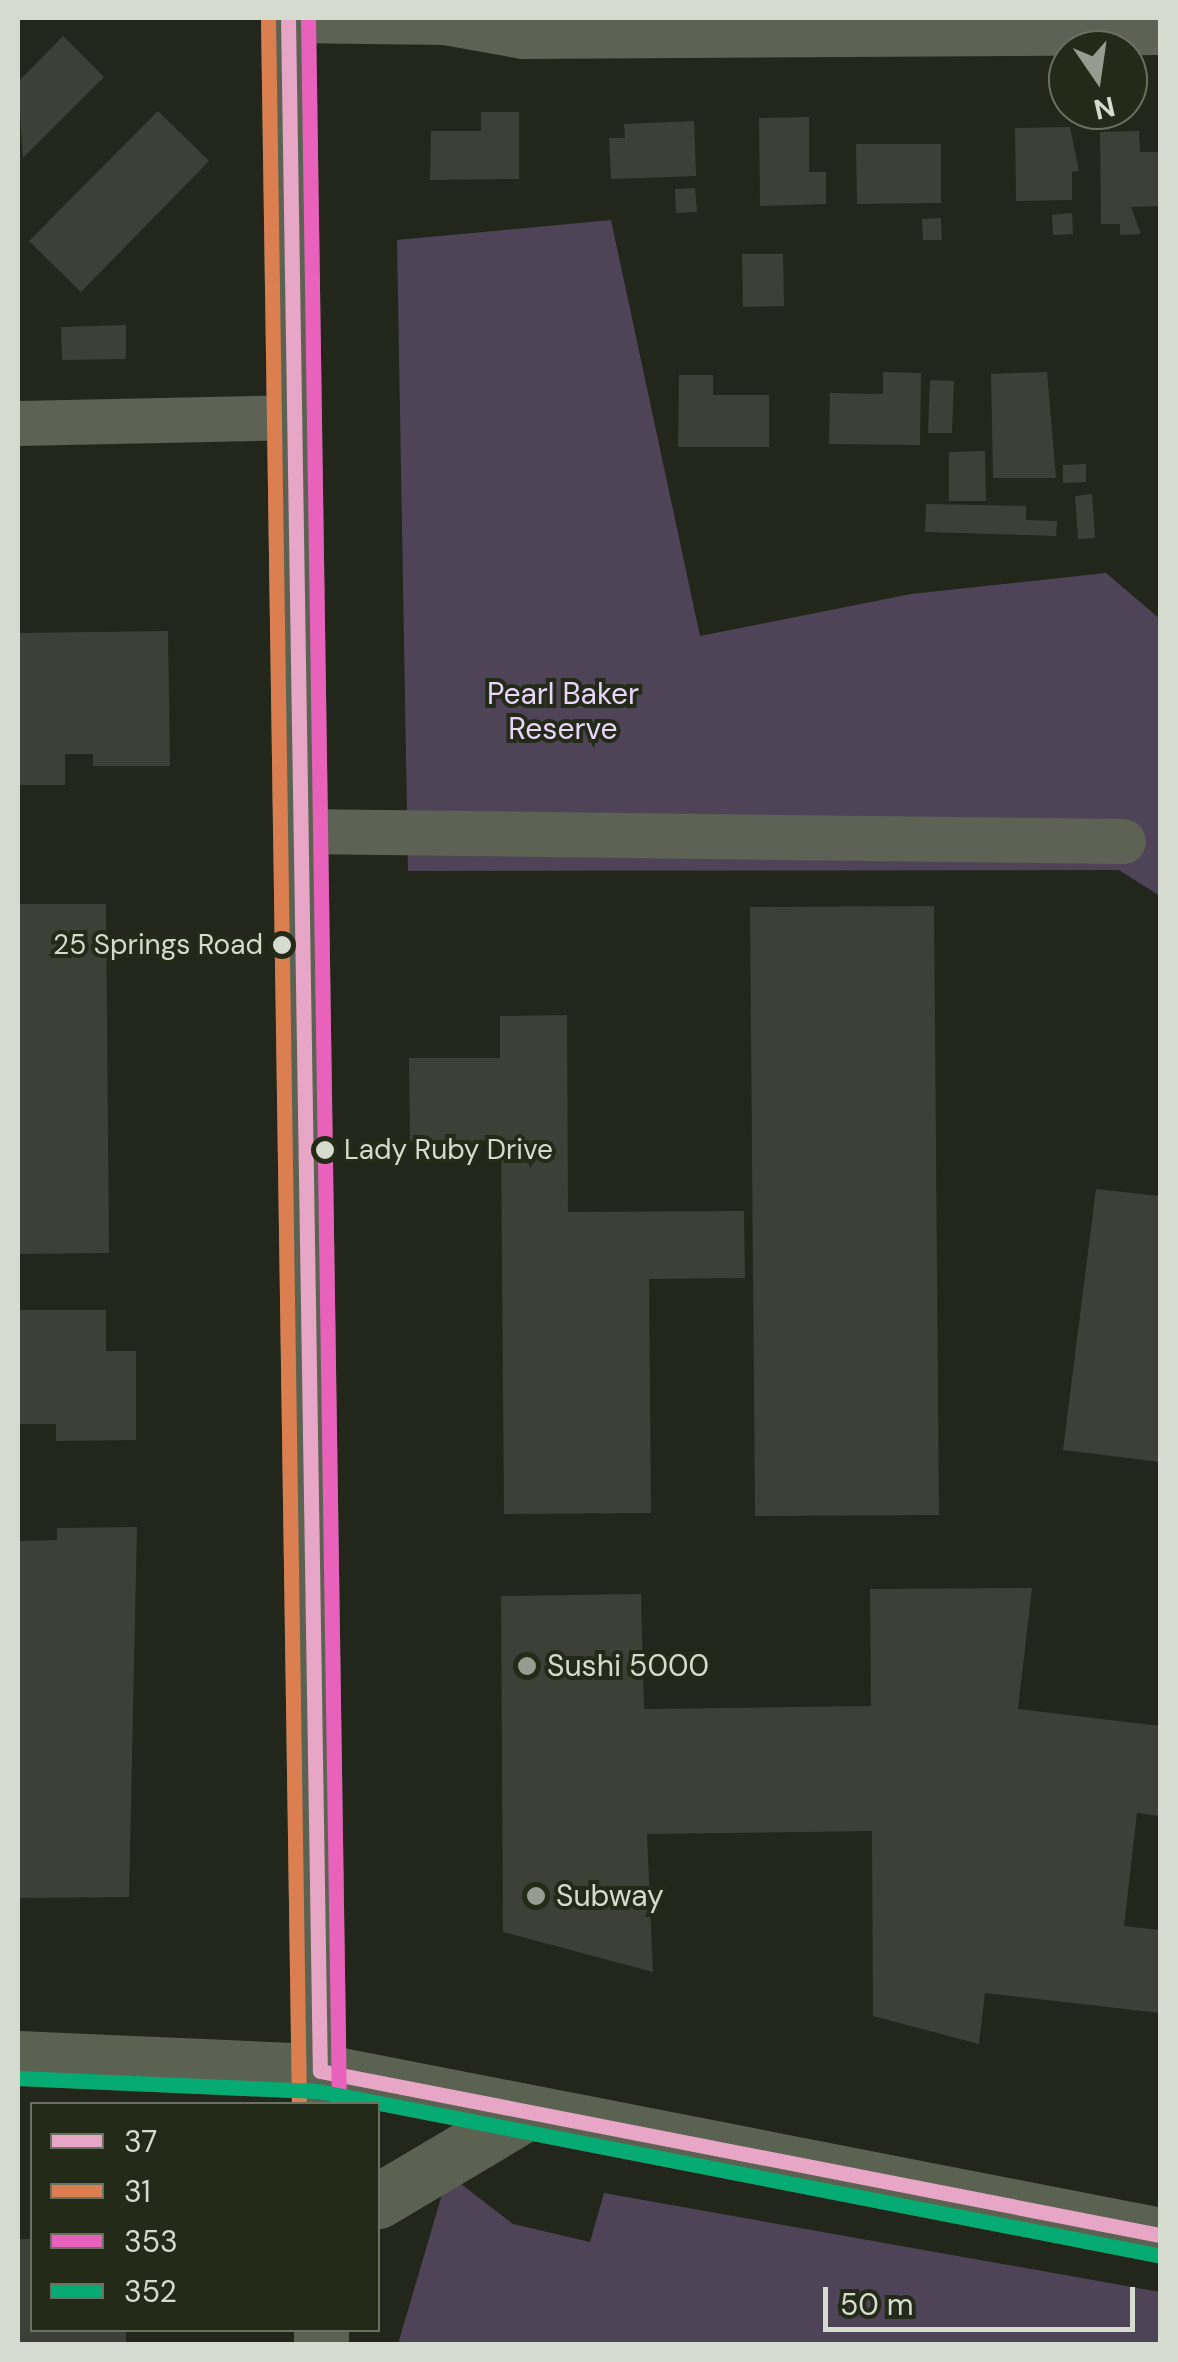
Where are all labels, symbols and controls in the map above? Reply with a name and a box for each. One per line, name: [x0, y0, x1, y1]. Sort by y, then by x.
north arrow: [1048, 30, 1148, 130]
text: N: [1090, 87, 1119, 128]
park label: Pearl Baker Reserve: [487, 676, 639, 746]
place label: 25 Springs Road: [53, 928, 263, 962]
marker: 25 Springs Road: [272, 935, 292, 955]
place label: Lady Ruby Drive: [344, 1133, 553, 1167]
marker: Lady Ruby Drive: [315, 1140, 335, 1160]
place label: Sushi 5000: [547, 1648, 709, 1684]
marker: Sushi 5000: [516, 1655, 538, 1677]
place label: Subway: [556, 1878, 664, 1914]
marker: Subway: [525, 1885, 547, 1907]
legend: [30, 2102, 380, 2332]
text: 37: [124, 2122, 157, 2161]
text: 31: [124, 2172, 151, 2211]
text: 353: [124, 2222, 178, 2261]
scale bar: [828, 2267, 1140, 2329]
text: 352: [124, 2272, 177, 2311]
text: 50 m: [840, 2285, 914, 2324]

